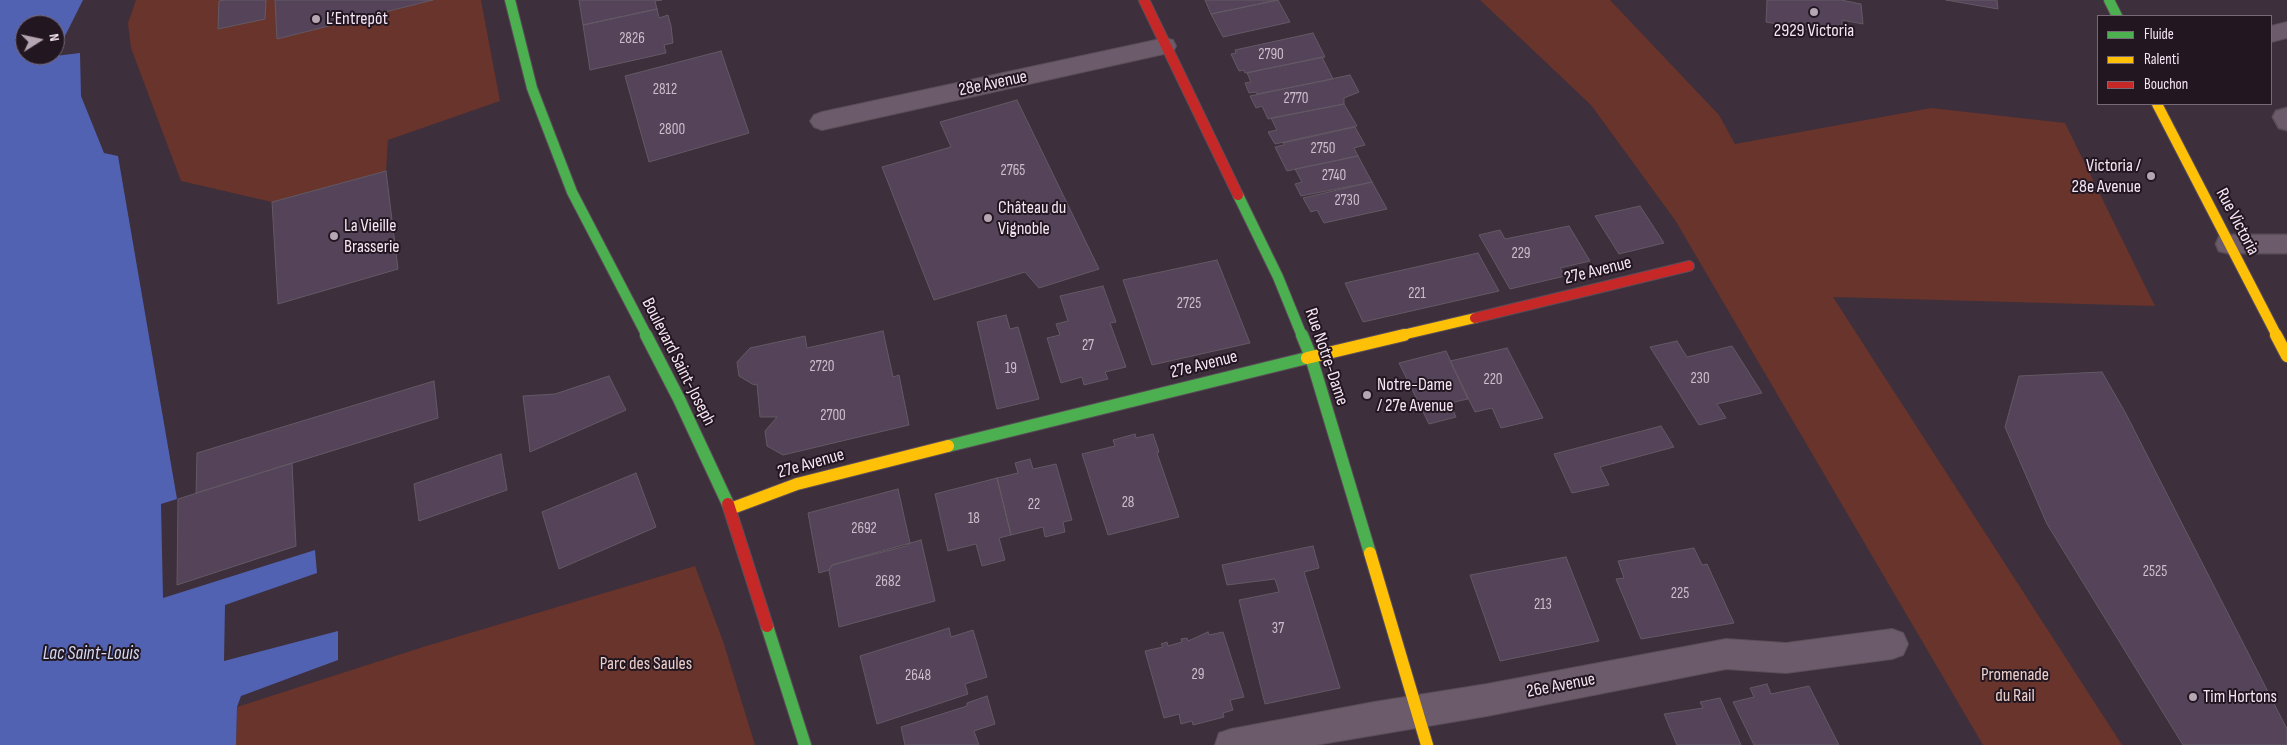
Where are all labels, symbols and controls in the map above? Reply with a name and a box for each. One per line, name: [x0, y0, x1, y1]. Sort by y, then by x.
marker: 2929 Victoria: [1808, 6, 1820, 18]
place label: L’Entrepôt: [326, 8, 388, 30]
marker: L’Entrepôt: [310, 13, 322, 25]
north arrow: [15, 15, 65, 65]
legend: [2097, 15, 2272, 105]
place label: 2929 Victoria: [1774, 20, 1854, 42]
text: Fluide: [2144, 25, 2174, 44]
house number: 2826: [619, 30, 645, 48]
text: N: [45, 32, 63, 43]
house number: 2790: [1258, 46, 1284, 64]
text: Ralenti: [2144, 50, 2179, 69]
street label: 28e Avenue: [957, 66, 1029, 102]
text: Bouchon: [2144, 75, 2188, 94]
house number: 2812: [653, 81, 677, 99]
house number: 2770: [1284, 90, 1308, 108]
house number: 2800: [659, 121, 685, 139]
house number: 2750: [1311, 140, 1335, 158]
place label: Victoria / 28e Avenue: [2072, 155, 2141, 198]
house number: 2765: [1001, 162, 1025, 180]
house number: 2740: [1322, 167, 1346, 185]
marker: Victoria / 28e Avenue: [2145, 170, 2157, 182]
street label: Rue Victoria: [2210, 185, 2264, 259]
house number: 2730: [1334, 192, 1360, 210]
place label: Château du Vignoble: [998, 197, 1066, 240]
marker: Château du Vignoble: [982, 212, 994, 224]
place label: La Vieille Brasserie: [344, 215, 400, 258]
marker: La Vieille Brasserie: [328, 230, 340, 242]
house number: 229: [1511, 245, 1531, 263]
street label: 27e Avenue: [1562, 252, 1634, 290]
house number: 221: [1408, 285, 1426, 303]
street label: Boulevard Saint-Joseph: [636, 294, 720, 430]
house number: 2725: [1177, 295, 1201, 313]
street label: Rue Notre-Dame: [1299, 306, 1353, 408]
house number: 27: [1082, 337, 1094, 355]
street label: 27e Avenue: [1168, 346, 1240, 384]
house number: 2720: [809, 358, 835, 376]
house number: 19: [1005, 360, 1017, 378]
house number: 230: [1690, 370, 1710, 388]
house number: 220: [1483, 371, 1503, 389]
place label: Notre-Dame / 27e Avenue: [1377, 374, 1454, 416]
marker: Notre-Dame / 27e Avenue: [1361, 389, 1373, 401]
house number: 2700: [820, 407, 846, 425]
street label: 27e Avenue: [775, 444, 847, 484]
house number: 28: [1122, 494, 1134, 512]
house number: 22: [1028, 496, 1040, 514]
house number: 18: [968, 510, 980, 528]
house number: 2692: [851, 520, 877, 538]
house number: 2525: [2143, 563, 2167, 581]
house number: 2682: [875, 573, 901, 591]
house number: 225: [1671, 585, 1689, 603]
house number: 213: [1534, 596, 1552, 614]
house number: 37: [1272, 620, 1284, 638]
water label: Lac Saint-Louis: [43, 643, 139, 665]
park label: Parc des Saules: [600, 653, 692, 675]
park label: Promenade du Rail: [1981, 664, 2049, 706]
house number: 29: [1192, 666, 1204, 684]
house number: 2648: [905, 667, 931, 685]
street label: 26e Avenue: [1525, 669, 1597, 703]
place label: Tim Hortons: [2203, 686, 2277, 708]
marker: Tim Hortons: [2187, 691, 2199, 703]

